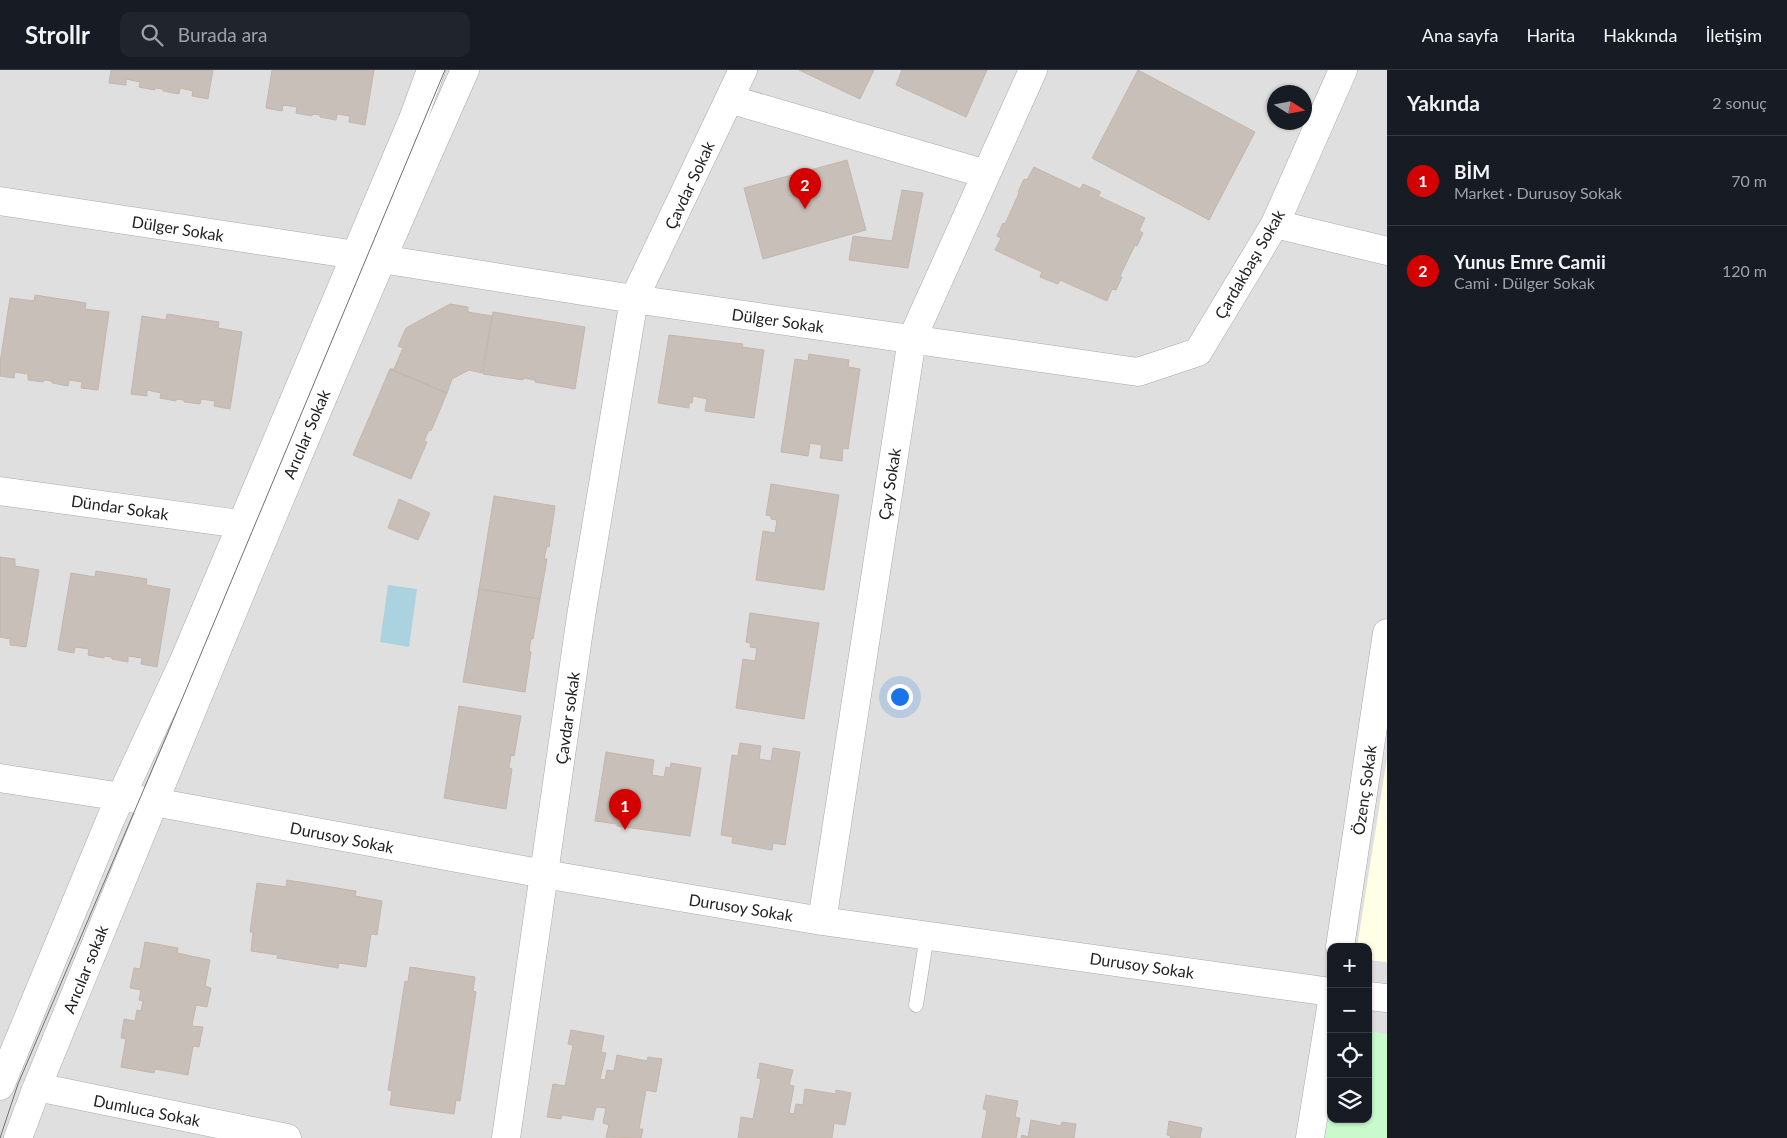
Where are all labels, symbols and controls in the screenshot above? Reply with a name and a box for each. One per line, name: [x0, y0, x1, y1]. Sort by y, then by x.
search box: [120, 12, 470, 57]
text: Strollr: [25, 20, 90, 49]
icon: search: [138, 21, 166, 49]
text: Burada ara: [178, 23, 267, 46]
text: Ana sayfa: [1422, 24, 1499, 46]
text: Harita: [1527, 24, 1575, 46]
text: Hakkında: [1603, 24, 1677, 46]
text: İletişim: [1705, 24, 1762, 46]
north arrow: [1267, 85, 1312, 130]
text: Yakında: [1407, 90, 1480, 115]
text: 2 sonuç: [1712, 93, 1767, 112]
street label: Çavdar Sokak: [660, 137, 718, 232]
text: BİM: [1454, 160, 1490, 183]
pin: 2: [789, 168, 821, 209]
text: 1: [1418, 171, 1428, 190]
text: 70 m: [1731, 171, 1767, 190]
text: Market · Durusoy Sokak: [1454, 183, 1622, 202]
street label: Çardakbaşı Sokak: [1210, 205, 1288, 322]
street label: Dülger Sokak: [131, 211, 226, 245]
text: Yunus Emre Camii: [1454, 250, 1606, 273]
text: 2: [1418, 261, 1428, 280]
text: 120 m: [1722, 261, 1767, 280]
text: Cami · Dülger Sokak: [1454, 273, 1595, 292]
street label: Dülger Sokak: [731, 304, 826, 336]
street label: Arıcılar Sokak: [279, 386, 334, 482]
street label: Çay Sokak: [874, 446, 904, 521]
street label: Dündar Sokak: [70, 491, 171, 523]
street label: Çavdar sokak: [551, 670, 583, 765]
your location: [887, 684, 913, 710]
street label: Özenç Sokak: [1348, 743, 1380, 836]
pin: 1: [609, 789, 641, 830]
street label: Durusoy Sokak: [288, 818, 396, 857]
street label: Durusoy Sokak: [688, 889, 795, 925]
street label: Arıcılar sokak: [59, 921, 112, 1016]
map controls: [1327, 943, 1372, 1123]
button: +: [1327, 943, 1372, 988]
street label: Durusoy Sokak: [1089, 948, 1196, 982]
button: −: [1327, 988, 1372, 1033]
button: locate: [1327, 1033, 1372, 1078]
button: layers: [1327, 1078, 1372, 1123]
street label: Dumluca Sokak: [92, 1090, 203, 1130]

